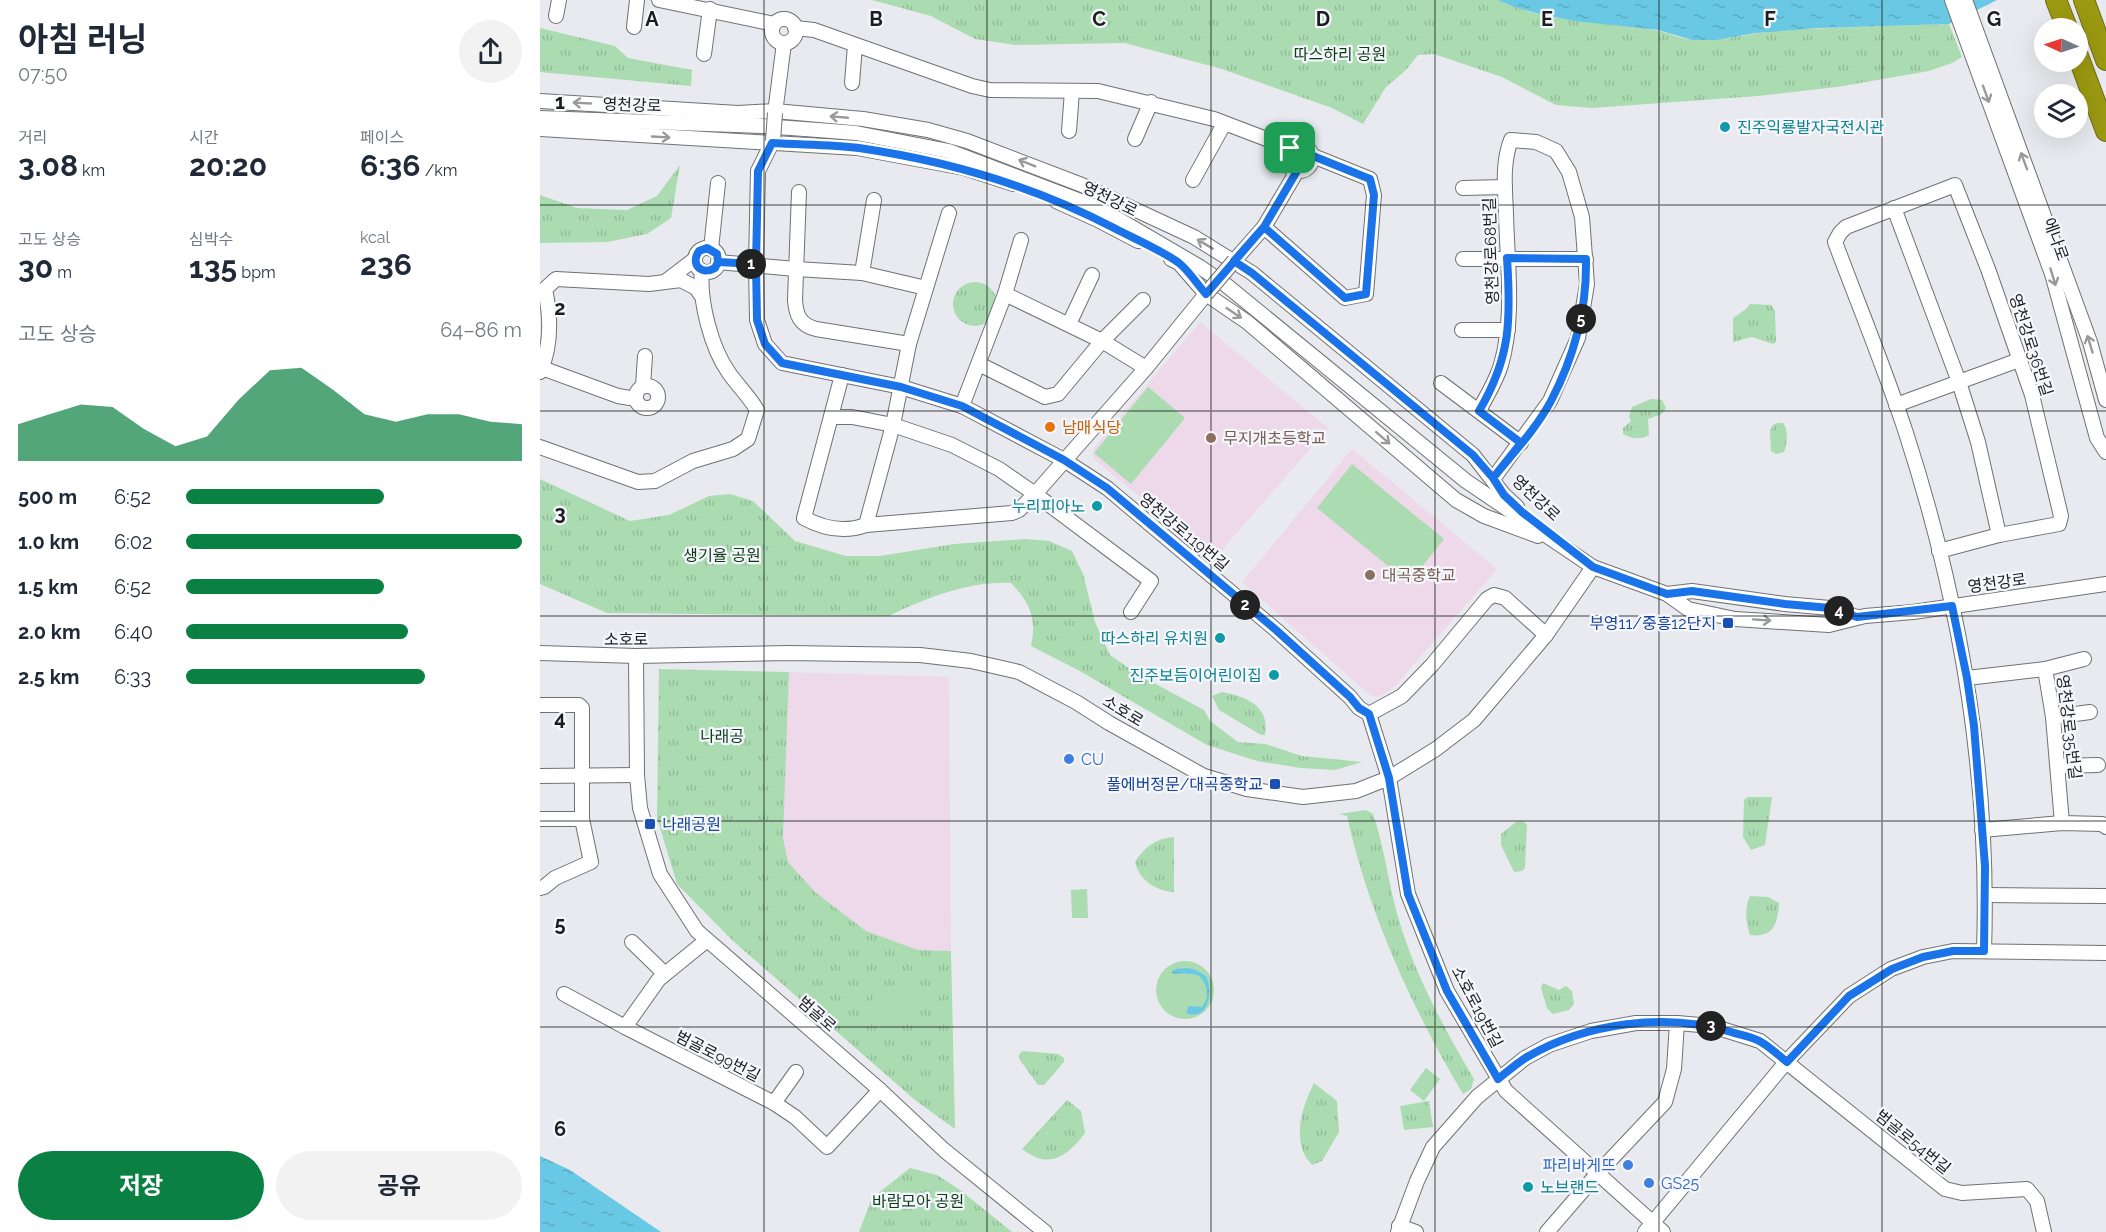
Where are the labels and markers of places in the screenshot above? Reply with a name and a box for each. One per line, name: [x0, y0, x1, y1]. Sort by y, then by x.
place label: 진주익룡발자국전시관: [1737, 118, 1884, 137]
marker: 진주익룡발자국전시관: [1718, 120, 1732, 134]
pin: [1264, 122, 1315, 173]
pin: 1: [736, 249, 766, 279]
pin: 5: [1566, 304, 1596, 334]
place label: 남매식당: [1062, 418, 1121, 437]
marker: 남매식당: [1043, 420, 1057, 434]
place label: 무지개초등학교: [1223, 429, 1326, 448]
marker: 무지개초등학교: [1204, 431, 1218, 445]
place label: 누리피아노: [1011, 497, 1085, 516]
marker: 누리피아노: [1090, 499, 1104, 513]
place label: 대곡중학교: [1382, 566, 1456, 585]
marker: 대곡중학교: [1363, 568, 1377, 582]
pin: 2: [1230, 590, 1260, 620]
pin: 4: [1824, 596, 1854, 626]
place label: 부영11/중흥12단지: [1589, 614, 1716, 633]
marker: 부영11/중흥12단지: [1721, 616, 1735, 630]
place label: 따스하리 유치원: [1101, 629, 1208, 648]
marker: 따스하리 유치원: [1213, 631, 1227, 645]
place label: 진주보듬이어린이집: [1130, 666, 1262, 685]
marker: 진주보듬이어린이집: [1267, 668, 1281, 682]
place label: CU: [1081, 750, 1104, 769]
marker: CU: [1062, 752, 1076, 766]
place label: 풀에버정문/대곡중학교: [1106, 775, 1263, 794]
marker: 풀에버정문/대곡중학교: [1268, 777, 1282, 791]
place label: 나래공원: [662, 815, 721, 834]
marker: 나래공원: [643, 817, 657, 831]
pin: 3: [1696, 1011, 1726, 1041]
place label: 파리바게뜨: [1542, 1156, 1616, 1175]
marker: 파리바게뜨: [1621, 1158, 1635, 1172]
place label: GS25: [1661, 1174, 1700, 1193]
marker: GS25: [1642, 1176, 1656, 1190]
place label: 노브랜드: [1540, 1178, 1599, 1197]
marker: 노브랜드: [1521, 1180, 1535, 1194]

